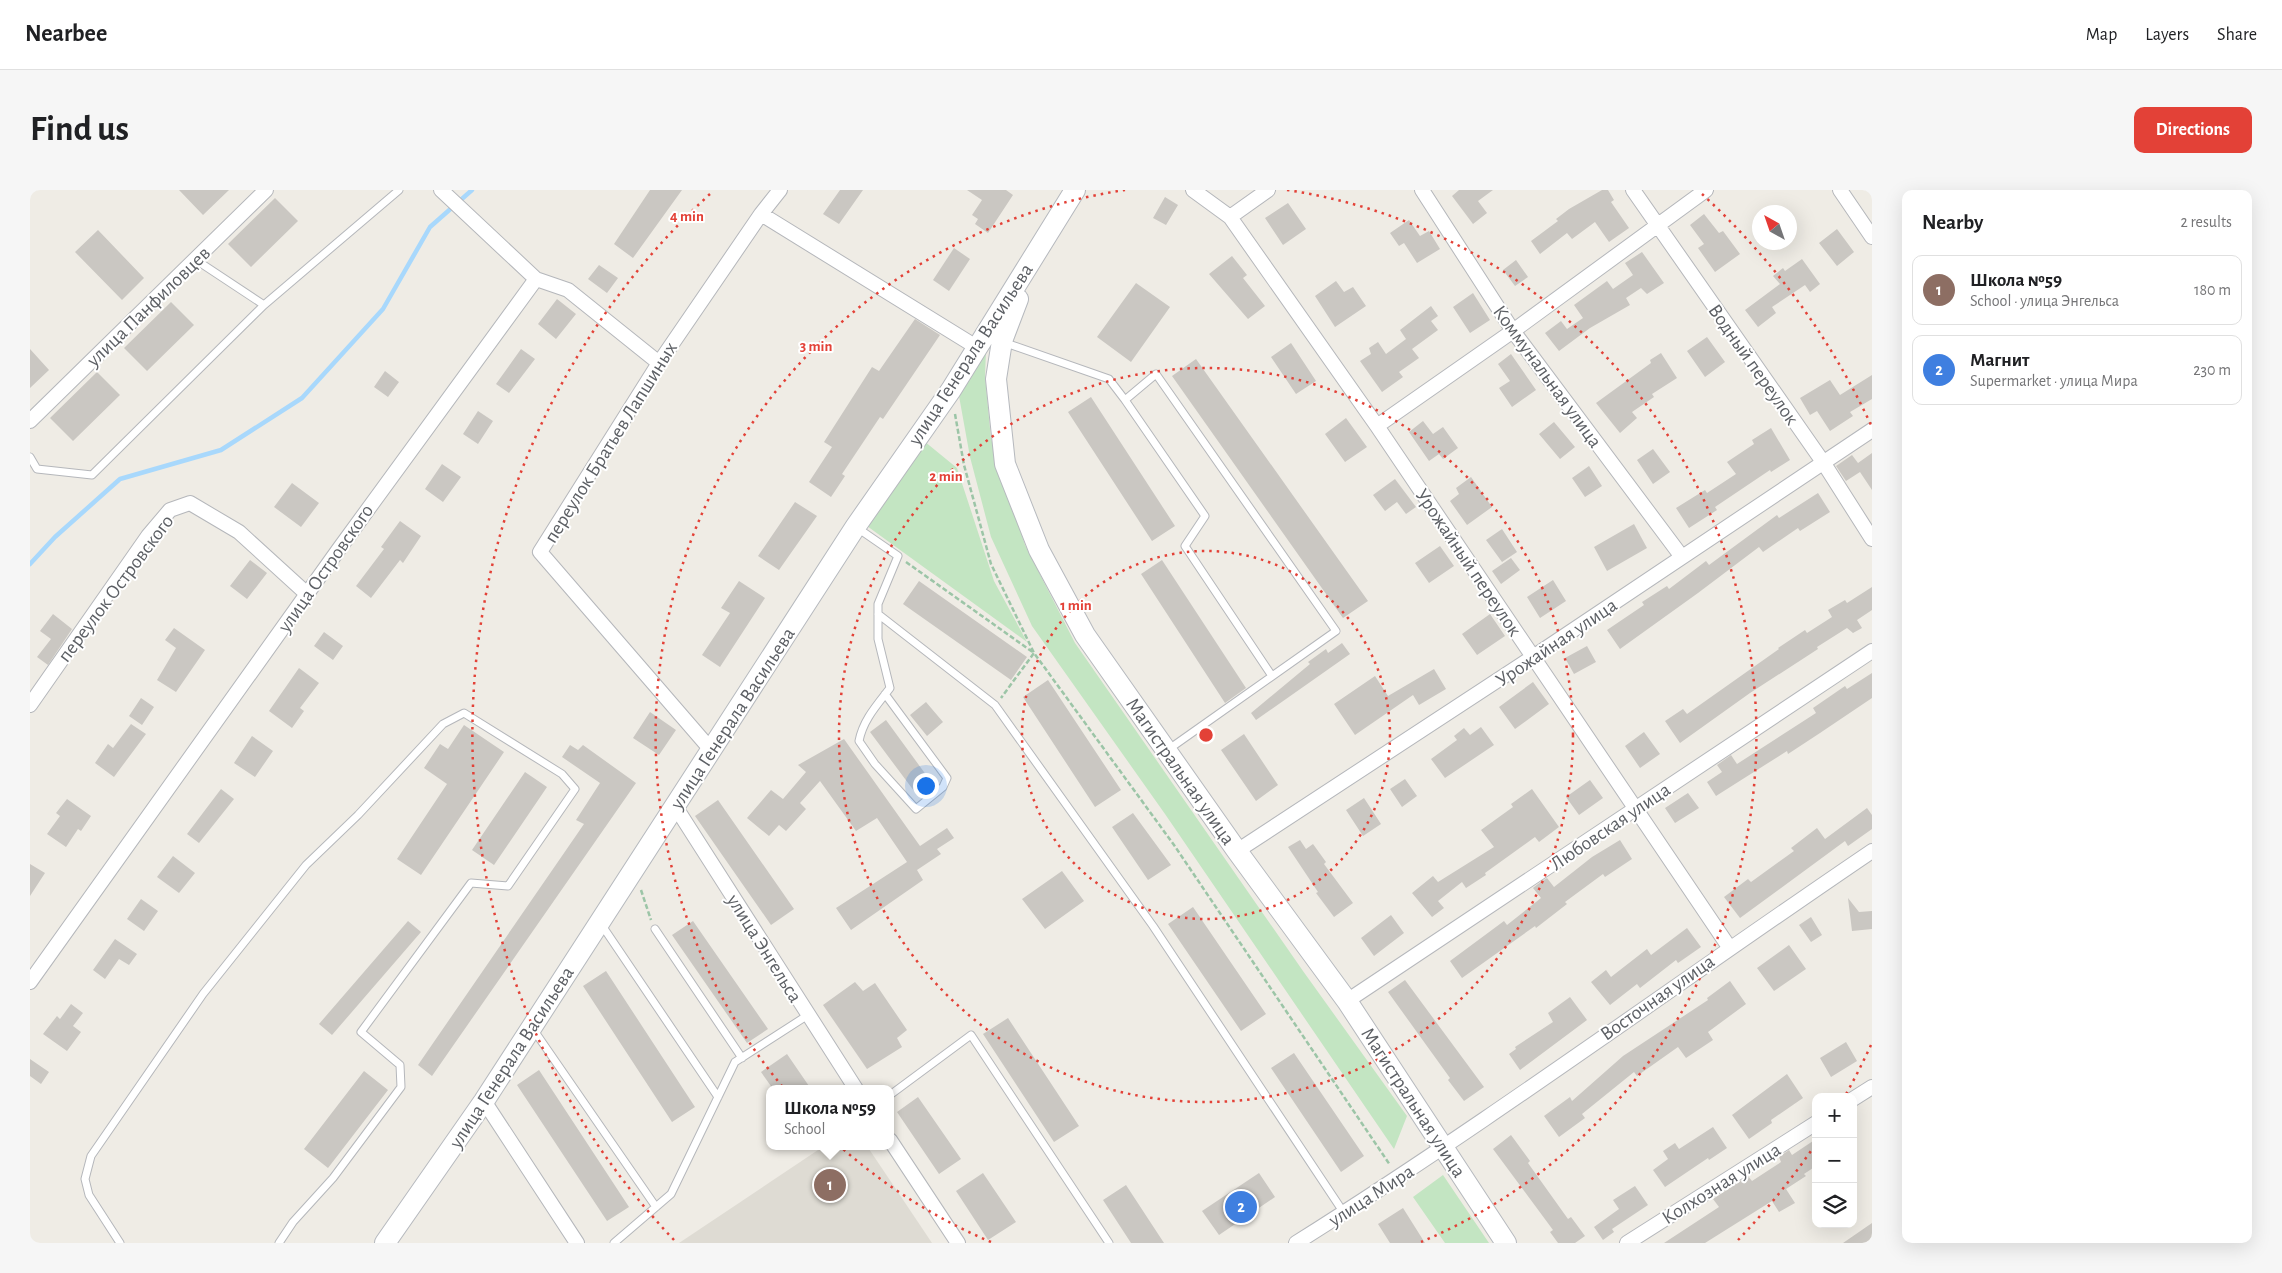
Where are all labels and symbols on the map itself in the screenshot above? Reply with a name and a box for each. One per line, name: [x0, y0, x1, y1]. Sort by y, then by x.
north arrow: [1752, 205, 1797, 250]
text: 4 min: [670, 209, 704, 224]
street label: улица Панфиловцев: [82, 243, 214, 371]
street label: улица Генерала Васильева: [904, 260, 1037, 450]
street label: Водный переулок: [1704, 301, 1802, 429]
street label: Коммунальная улица: [1489, 302, 1605, 451]
street label: переулок Братьев Лапшиных: [541, 338, 681, 547]
text: 3 min: [800, 339, 832, 354]
text: 2 min: [929, 469, 963, 484]
street label: Урожайный переулок: [1411, 485, 1525, 640]
street label: улица Островского: [274, 501, 377, 637]
street label: переулок Островского: [54, 511, 177, 666]
street label: Урожайная улица: [1492, 595, 1621, 691]
text: 1 min: [1060, 598, 1092, 613]
street label: улица Генерала Васильева: [666, 624, 799, 814]
street label: Магистральная улица: [1122, 694, 1238, 849]
centre of rings: [1197, 726, 1215, 744]
your location: [913, 773, 939, 799]
street label: Любовская улица: [1547, 779, 1674, 874]
street label: улица Энгельса: [722, 890, 805, 1006]
street label: Восточная улица: [1597, 951, 1718, 1045]
street label: улица Генерала Васильева: [445, 963, 578, 1153]
street label: Магистральная улица: [1357, 1024, 1469, 1181]
street label: Колхозная улица: [1659, 1139, 1784, 1228]
street label: улица Мира: [1325, 1161, 1418, 1231]
pin: 1: [814, 1166, 846, 1204]
pin: 2: [1225, 1188, 1257, 1226]

